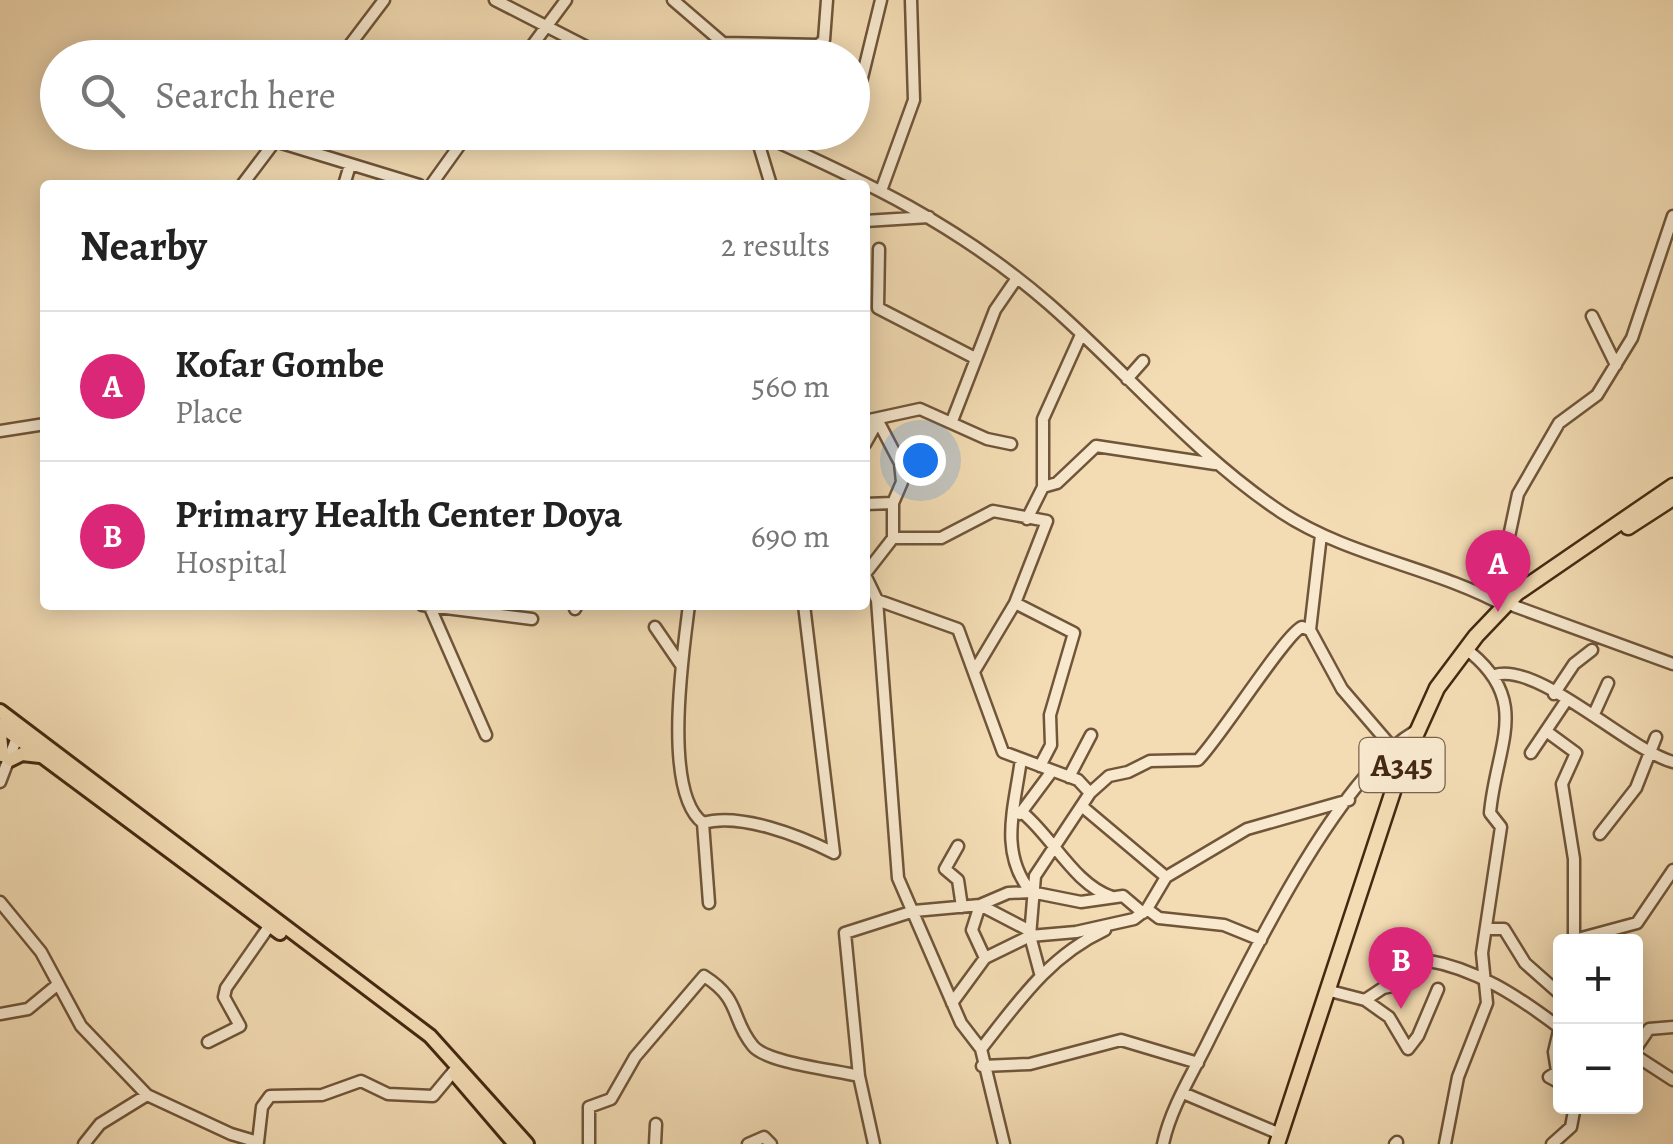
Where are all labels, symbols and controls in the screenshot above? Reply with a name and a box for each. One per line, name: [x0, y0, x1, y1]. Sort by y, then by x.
search box: [40, 40, 870, 150]
icon: search: [75, 68, 130, 123]
text: Search here: [155, 69, 336, 121]
text: Nearby: [80, 217, 207, 274]
text: 2 results: [721, 223, 830, 267]
text: Kofar Gombe: [175, 338, 384, 390]
text: A: [102, 364, 123, 408]
text: 560 m: [751, 364, 830, 408]
text: Place: [175, 390, 243, 434]
your location: [895, 435, 946, 486]
text: Primary Health Center Doya: [175, 488, 622, 540]
text: B: [102, 514, 123, 558]
text: 690 m: [751, 514, 830, 558]
pin: A: [1466, 530, 1530, 612]
text: Hospital: [175, 540, 287, 584]
road number: A345: [1360, 738, 1444, 792]
pin: B: [1368, 926, 1434, 1009]
map controls: [1553, 934, 1643, 1114]
button: +: [1553, 934, 1643, 1024]
button: −: [1553, 1024, 1643, 1114]

